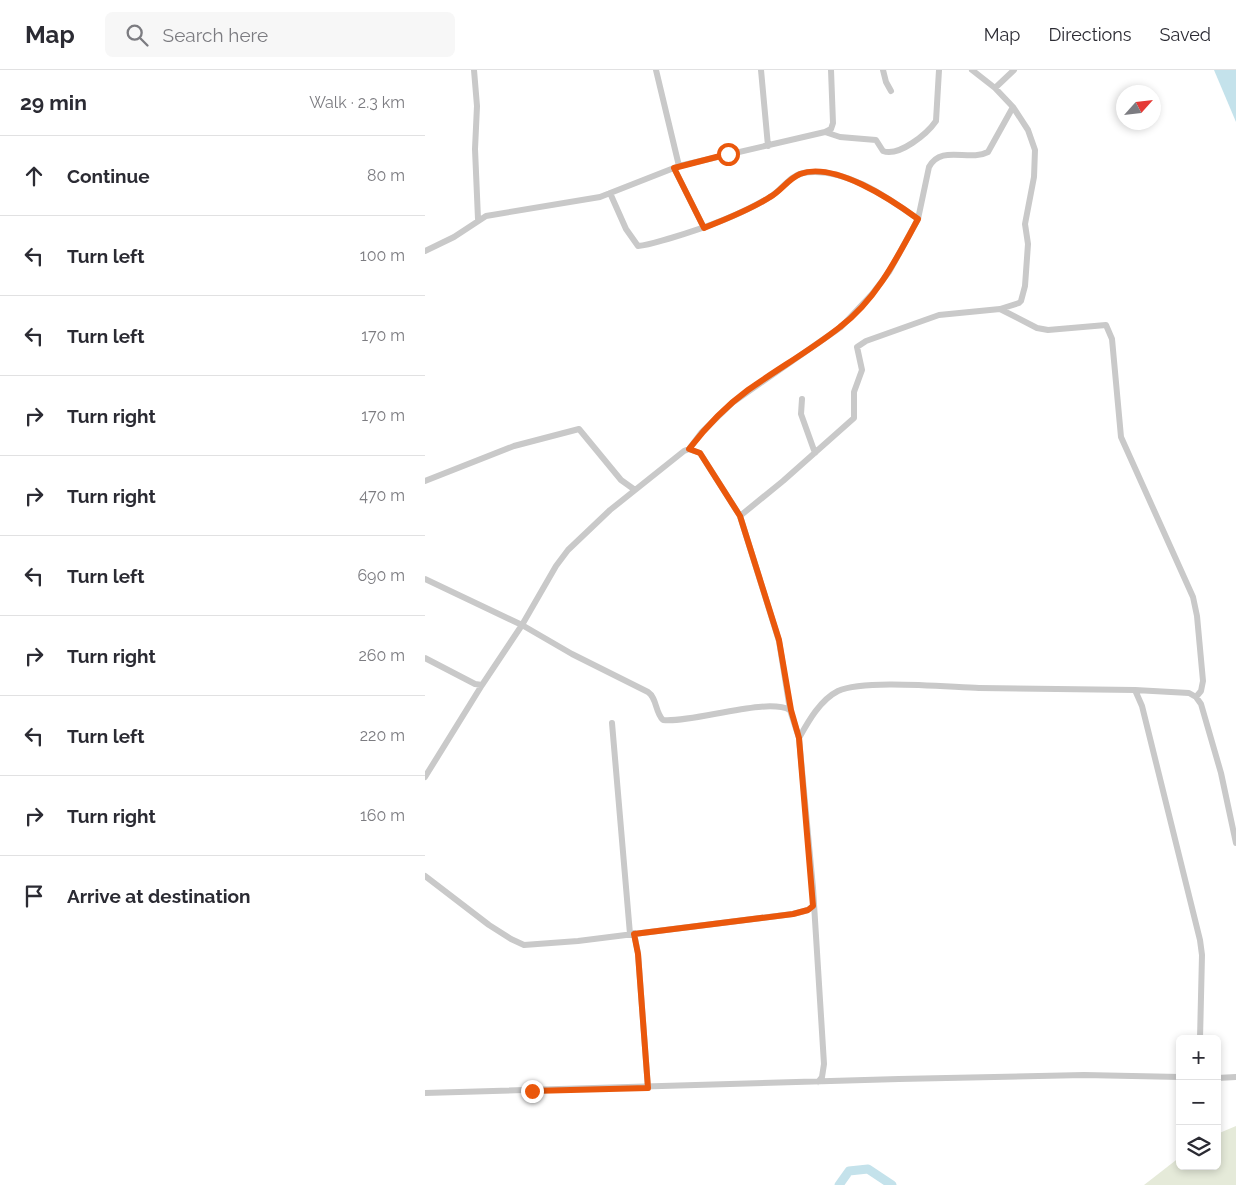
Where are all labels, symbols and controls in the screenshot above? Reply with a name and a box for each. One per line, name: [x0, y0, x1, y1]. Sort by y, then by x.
search box: [105, 12, 455, 57]
text: Map: [25, 20, 75, 49]
icon: search: [123, 21, 151, 49]
text: Search here: [163, 24, 268, 46]
text: Map: [984, 24, 1020, 45]
text: Directions: [1048, 24, 1132, 45]
text: Saved: [1160, 24, 1211, 45]
north arrow: [1116, 85, 1161, 130]
text: 29 min: [20, 90, 87, 115]
text: Walk · 2.3 km: [309, 93, 405, 112]
route start: [717, 143, 740, 166]
icon: ahead: [20, 162, 48, 190]
text: Continue: [67, 165, 150, 187]
text: 80 m: [367, 166, 405, 185]
icon: left: [20, 242, 48, 270]
text: Turn left: [67, 245, 144, 267]
text: 100 m: [360, 246, 405, 265]
icon: left: [20, 322, 48, 350]
text: Turn left: [67, 325, 144, 347]
text: 170 m: [361, 326, 405, 345]
icon: right: [20, 402, 48, 430]
text: Turn right: [67, 405, 156, 427]
text: 170 m: [361, 406, 405, 425]
icon: right: [20, 482, 48, 510]
text: Turn right: [67, 485, 156, 507]
text: 470 m: [359, 486, 405, 505]
icon: left: [20, 562, 48, 590]
text: Turn left: [67, 565, 144, 587]
text: 690 m: [357, 566, 405, 585]
icon: right: [20, 642, 48, 670]
text: Turn right: [67, 645, 156, 667]
text: 260 m: [358, 646, 405, 665]
icon: left: [20, 722, 48, 750]
text: Turn left: [67, 725, 144, 747]
text: 220 m: [360, 726, 405, 745]
icon: right: [20, 802, 48, 830]
text: Turn right: [67, 805, 156, 827]
text: 160 m: [360, 806, 405, 825]
icon: arrive: [20, 882, 48, 910]
text: Arrive at destination: [67, 885, 251, 907]
map controls: [1176, 1035, 1221, 1170]
button: +: [1176, 1035, 1221, 1080]
route end: [521, 1080, 544, 1103]
button: −: [1176, 1080, 1221, 1125]
button: layers: [1176, 1125, 1221, 1170]

